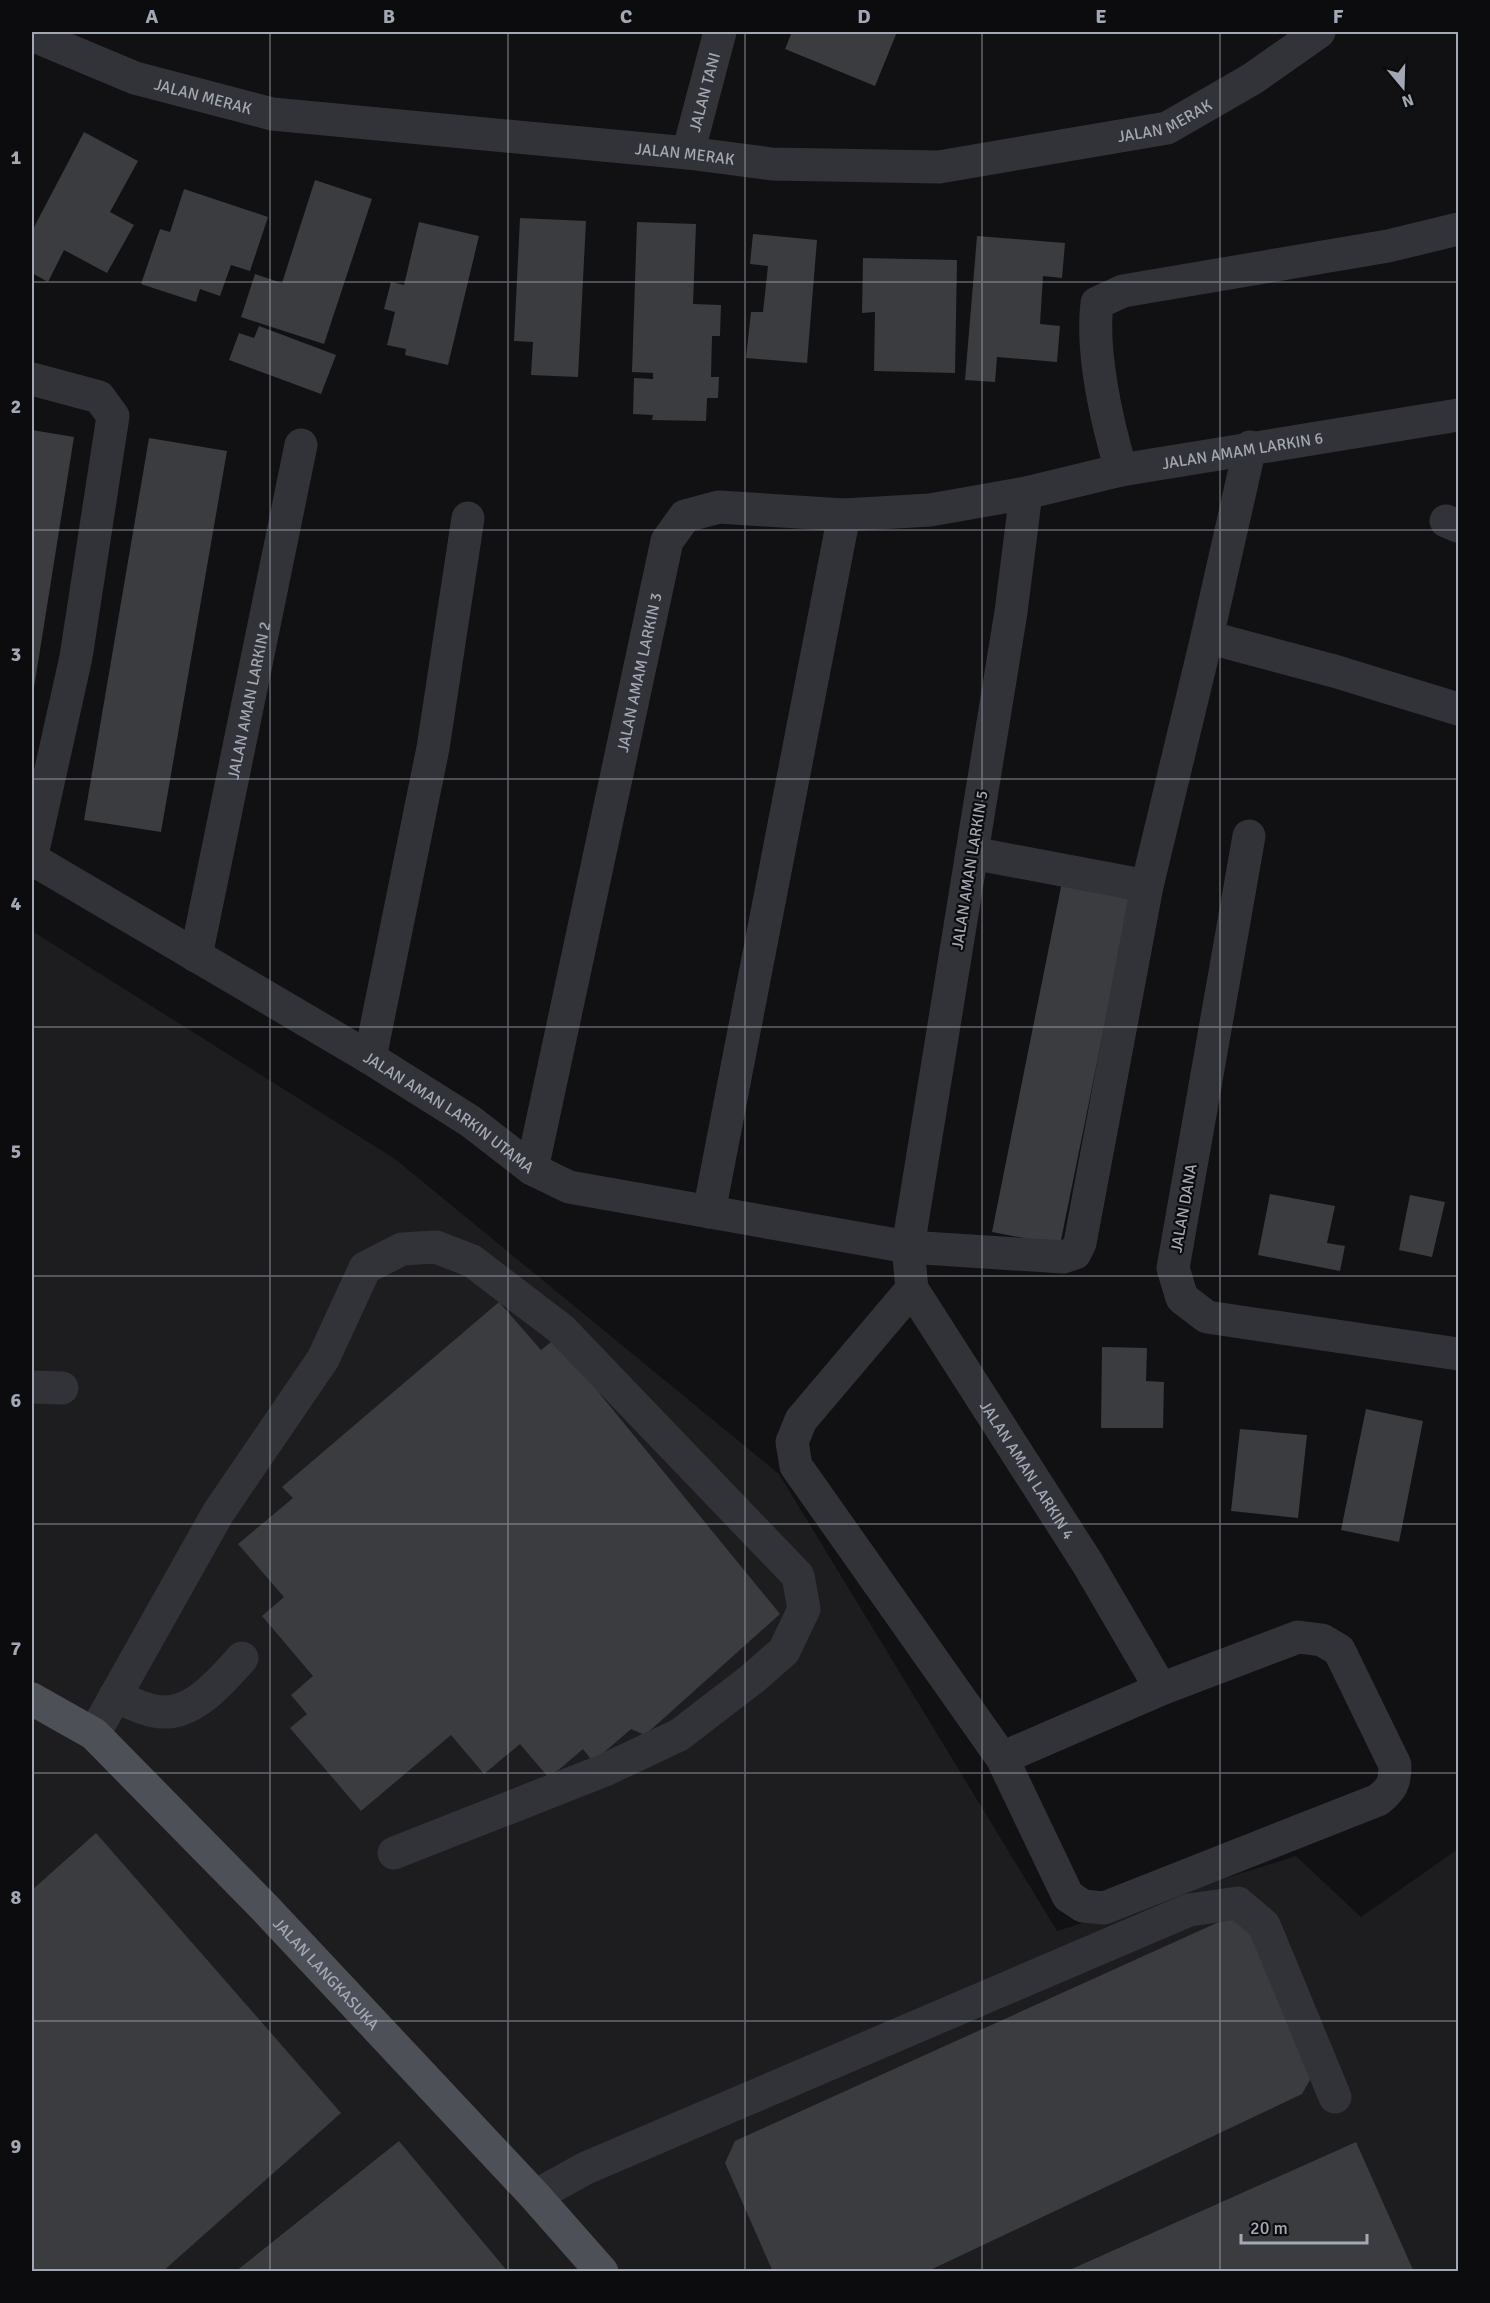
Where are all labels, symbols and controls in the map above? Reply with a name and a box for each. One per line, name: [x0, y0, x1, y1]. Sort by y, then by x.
text: A: [146, 4, 159, 29]
text: B: [383, 4, 395, 29]
text: C: [620, 4, 632, 29]
text: D: [857, 4, 871, 29]
text: E: [1095, 4, 1107, 29]
text: F: [1333, 4, 1344, 29]
street label: JALAN TANI: [685, 50, 725, 134]
north arrow: [1373, 57, 1433, 117]
street label: JALAN MERAK: [152, 74, 254, 119]
text: N: [1399, 89, 1416, 112]
street label: JALAN MERAK: [1116, 95, 1216, 147]
street label: JALAN MERAK: [634, 139, 736, 170]
text: 1: [11, 145, 22, 170]
text: 2: [11, 394, 21, 419]
street label: JALAN AMAM LARKIN 6: [1161, 428, 1325, 474]
street label: JALAN AMAM LARKIN 3: [613, 591, 667, 754]
street label: JALAN AMAN LARKIN 2: [224, 620, 276, 781]
text: 3: [11, 642, 21, 667]
street label: JALAN AMAN LARKIN 5: [948, 789, 992, 951]
text: 4: [11, 891, 22, 916]
street label: JALAN AMAN LARKIN UTAMA: [360, 1047, 538, 1178]
text: 5: [11, 1139, 21, 1164]
street label: JALAN DANA: [1166, 1162, 1202, 1254]
text: 6: [11, 1388, 22, 1413]
street label: JALAN AMAN LARKIN 4: [975, 1397, 1079, 1544]
text: 7: [11, 1636, 22, 1661]
text: 8: [11, 1885, 22, 1910]
street label: JALAN LANGKASUKA: [268, 1914, 383, 2035]
text: 9: [11, 2134, 22, 2159]
scale bar: [1241, 2207, 1367, 2245]
text: 20 m: [1250, 2217, 1288, 2239]

